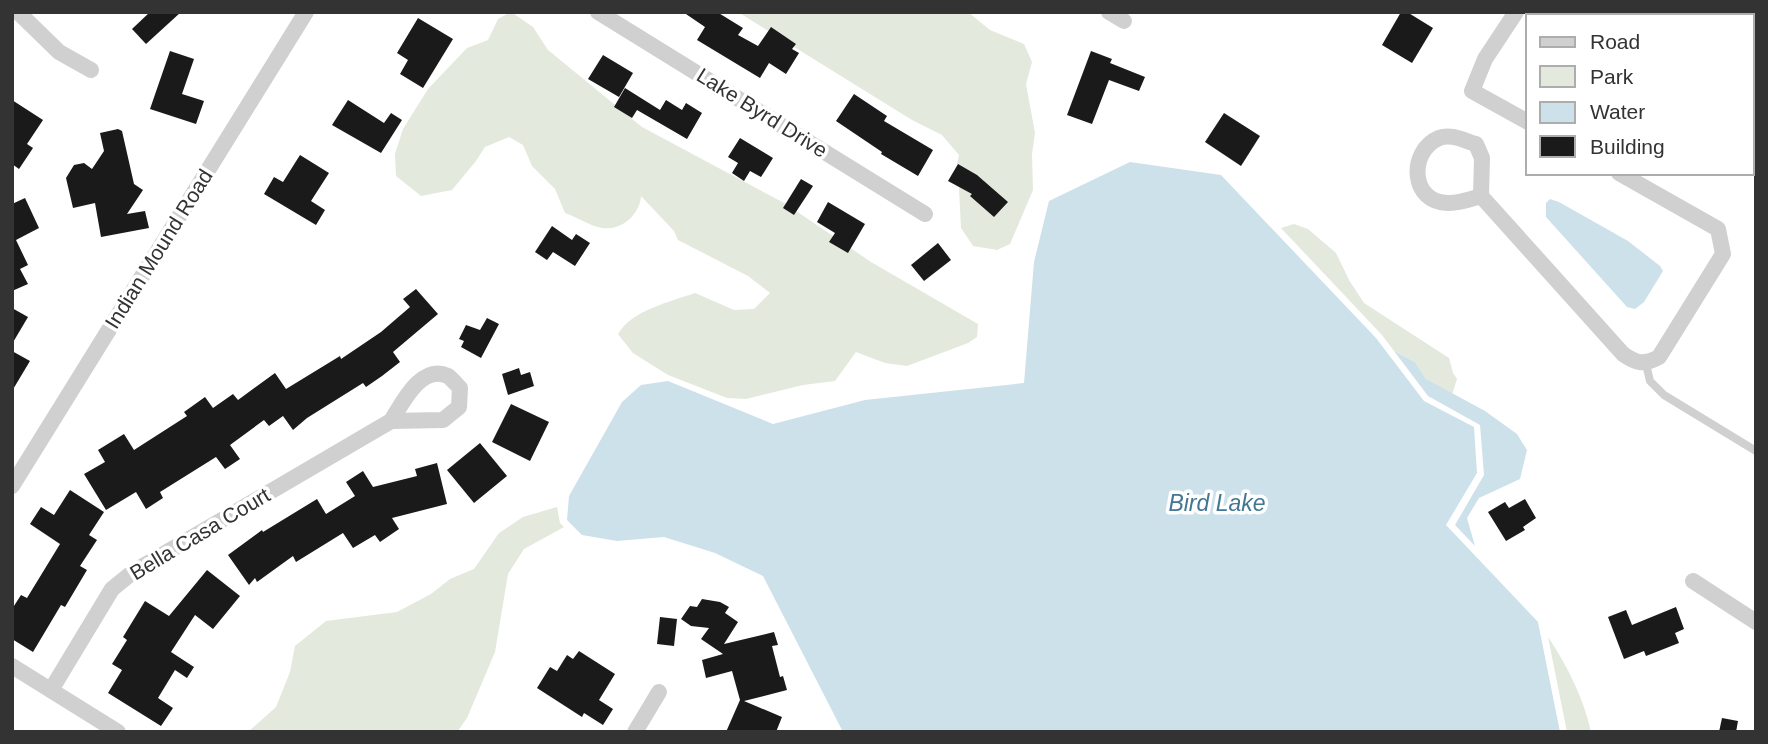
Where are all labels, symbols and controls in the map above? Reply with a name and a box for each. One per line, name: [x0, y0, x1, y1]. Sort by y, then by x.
legend: [1526, 14, 1754, 175]
text: Road: [1590, 30, 1640, 53]
street label: Lake Byrd Drive: [693, 63, 832, 162]
text: Park: [1590, 65, 1634, 88]
text: Water: [1590, 100, 1645, 123]
text: Building: [1590, 135, 1665, 158]
street label: Indian Mound Road: [100, 165, 217, 333]
street label: Bella Casa Court: [126, 483, 274, 584]
water label: Bird Lake: [1168, 490, 1266, 516]

